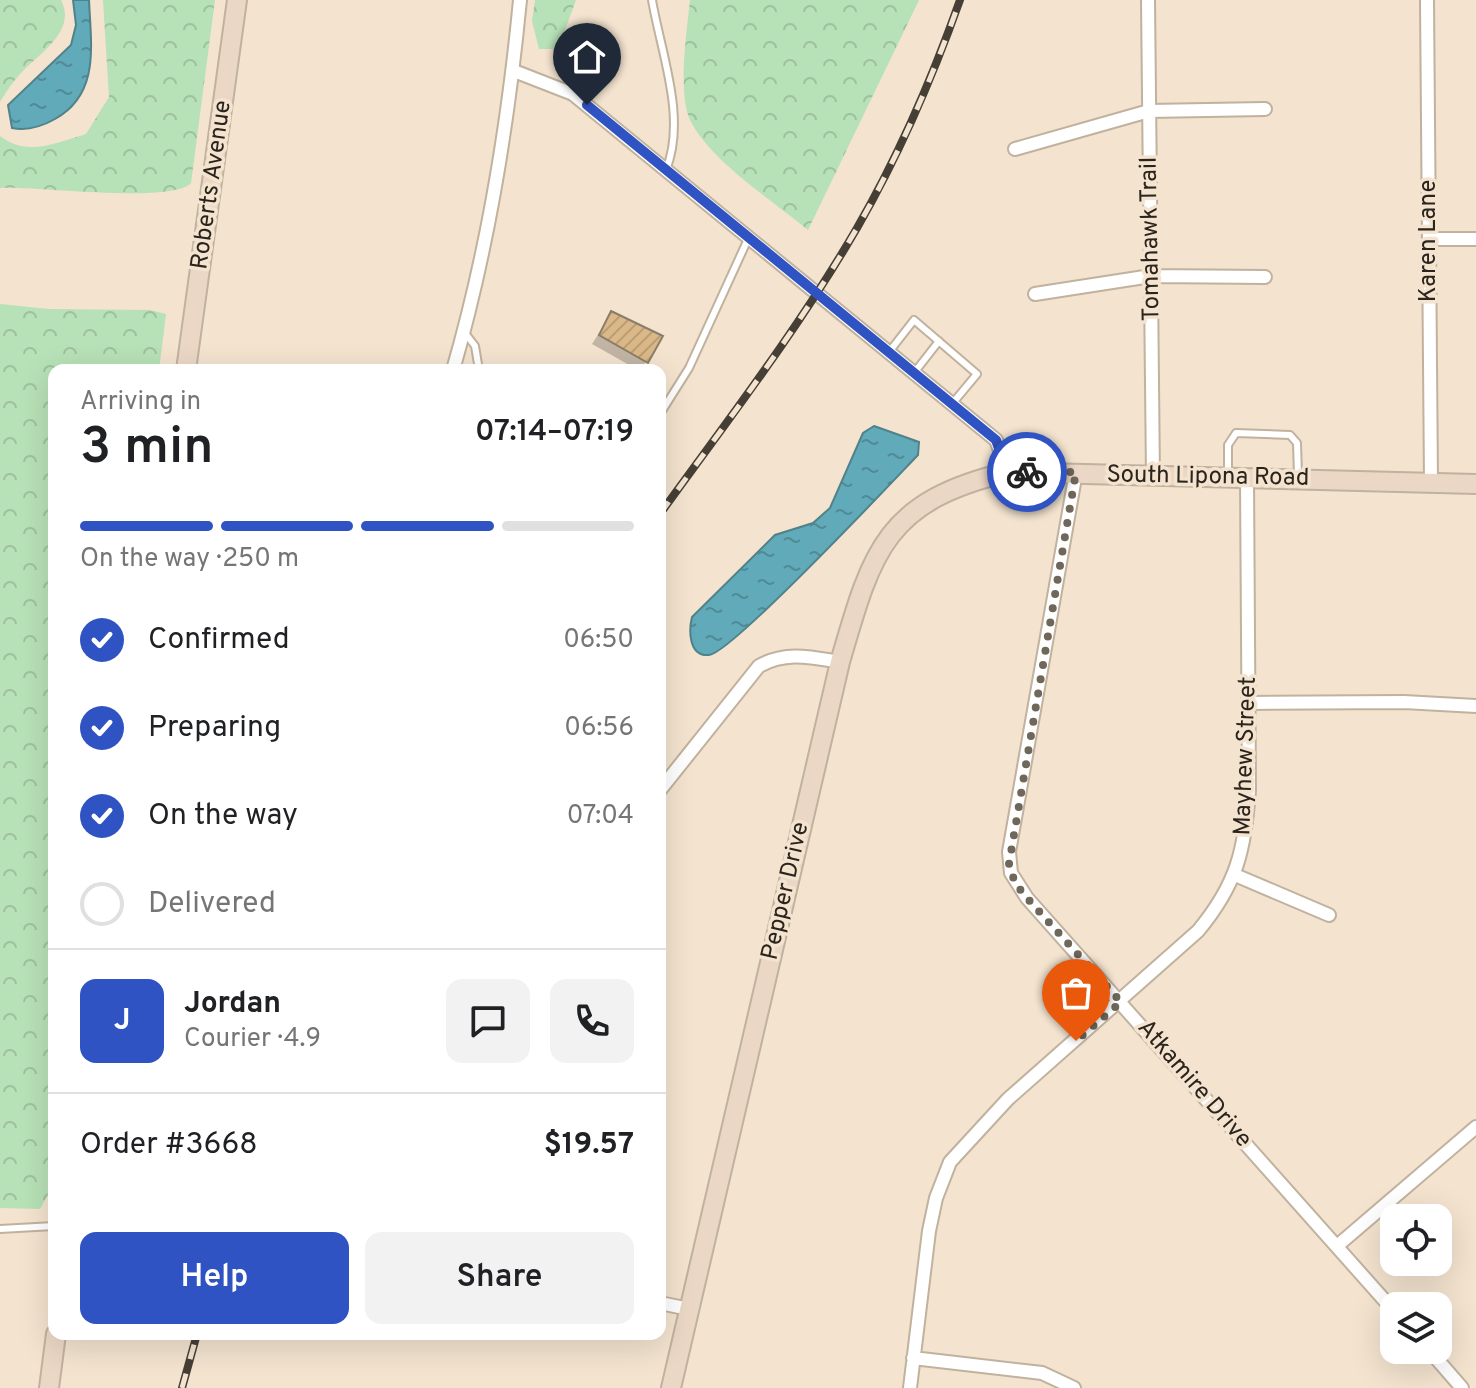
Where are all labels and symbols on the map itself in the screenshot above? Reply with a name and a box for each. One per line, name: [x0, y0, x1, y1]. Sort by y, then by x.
pin: [553, 23, 621, 105]
street label: Roberts Avenue: [185, 98, 239, 272]
street label: Tomahawk Trail: [1135, 156, 1167, 322]
street label: Karen Lane: [1414, 180, 1444, 302]
courier: [987, 432, 1067, 512]
street label: South Lipona Road: [1106, 460, 1310, 494]
street label: Mayhew Street: [1228, 676, 1264, 836]
street label: Pepper Drive: [756, 819, 816, 963]
pin: [1042, 959, 1110, 1041]
street label: Atkamire Drive: [1130, 1014, 1258, 1154]

